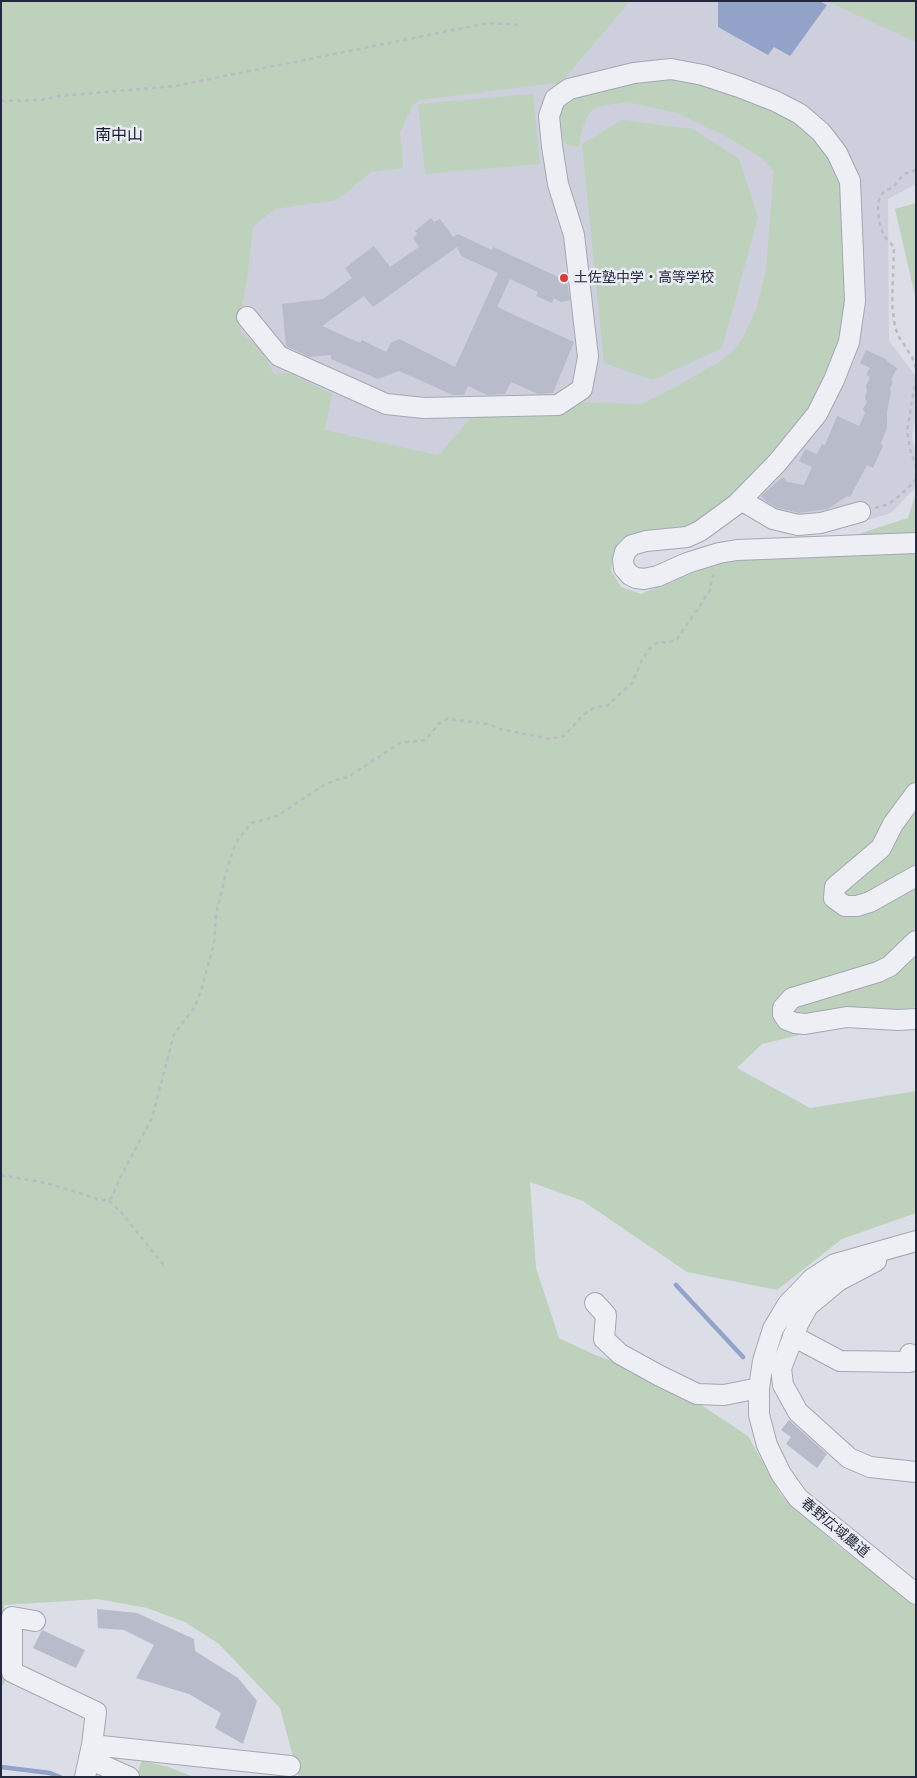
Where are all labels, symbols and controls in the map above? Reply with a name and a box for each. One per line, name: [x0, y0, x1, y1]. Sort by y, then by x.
district label: 南中山: [95, 125, 143, 145]
place label: 土佐塾中学・高等学校: [574, 270, 714, 286]
marker: 土佐塾中学・高等学校: [558, 272, 570, 284]
street label: 春野広域農道: [797, 1495, 873, 1561]

